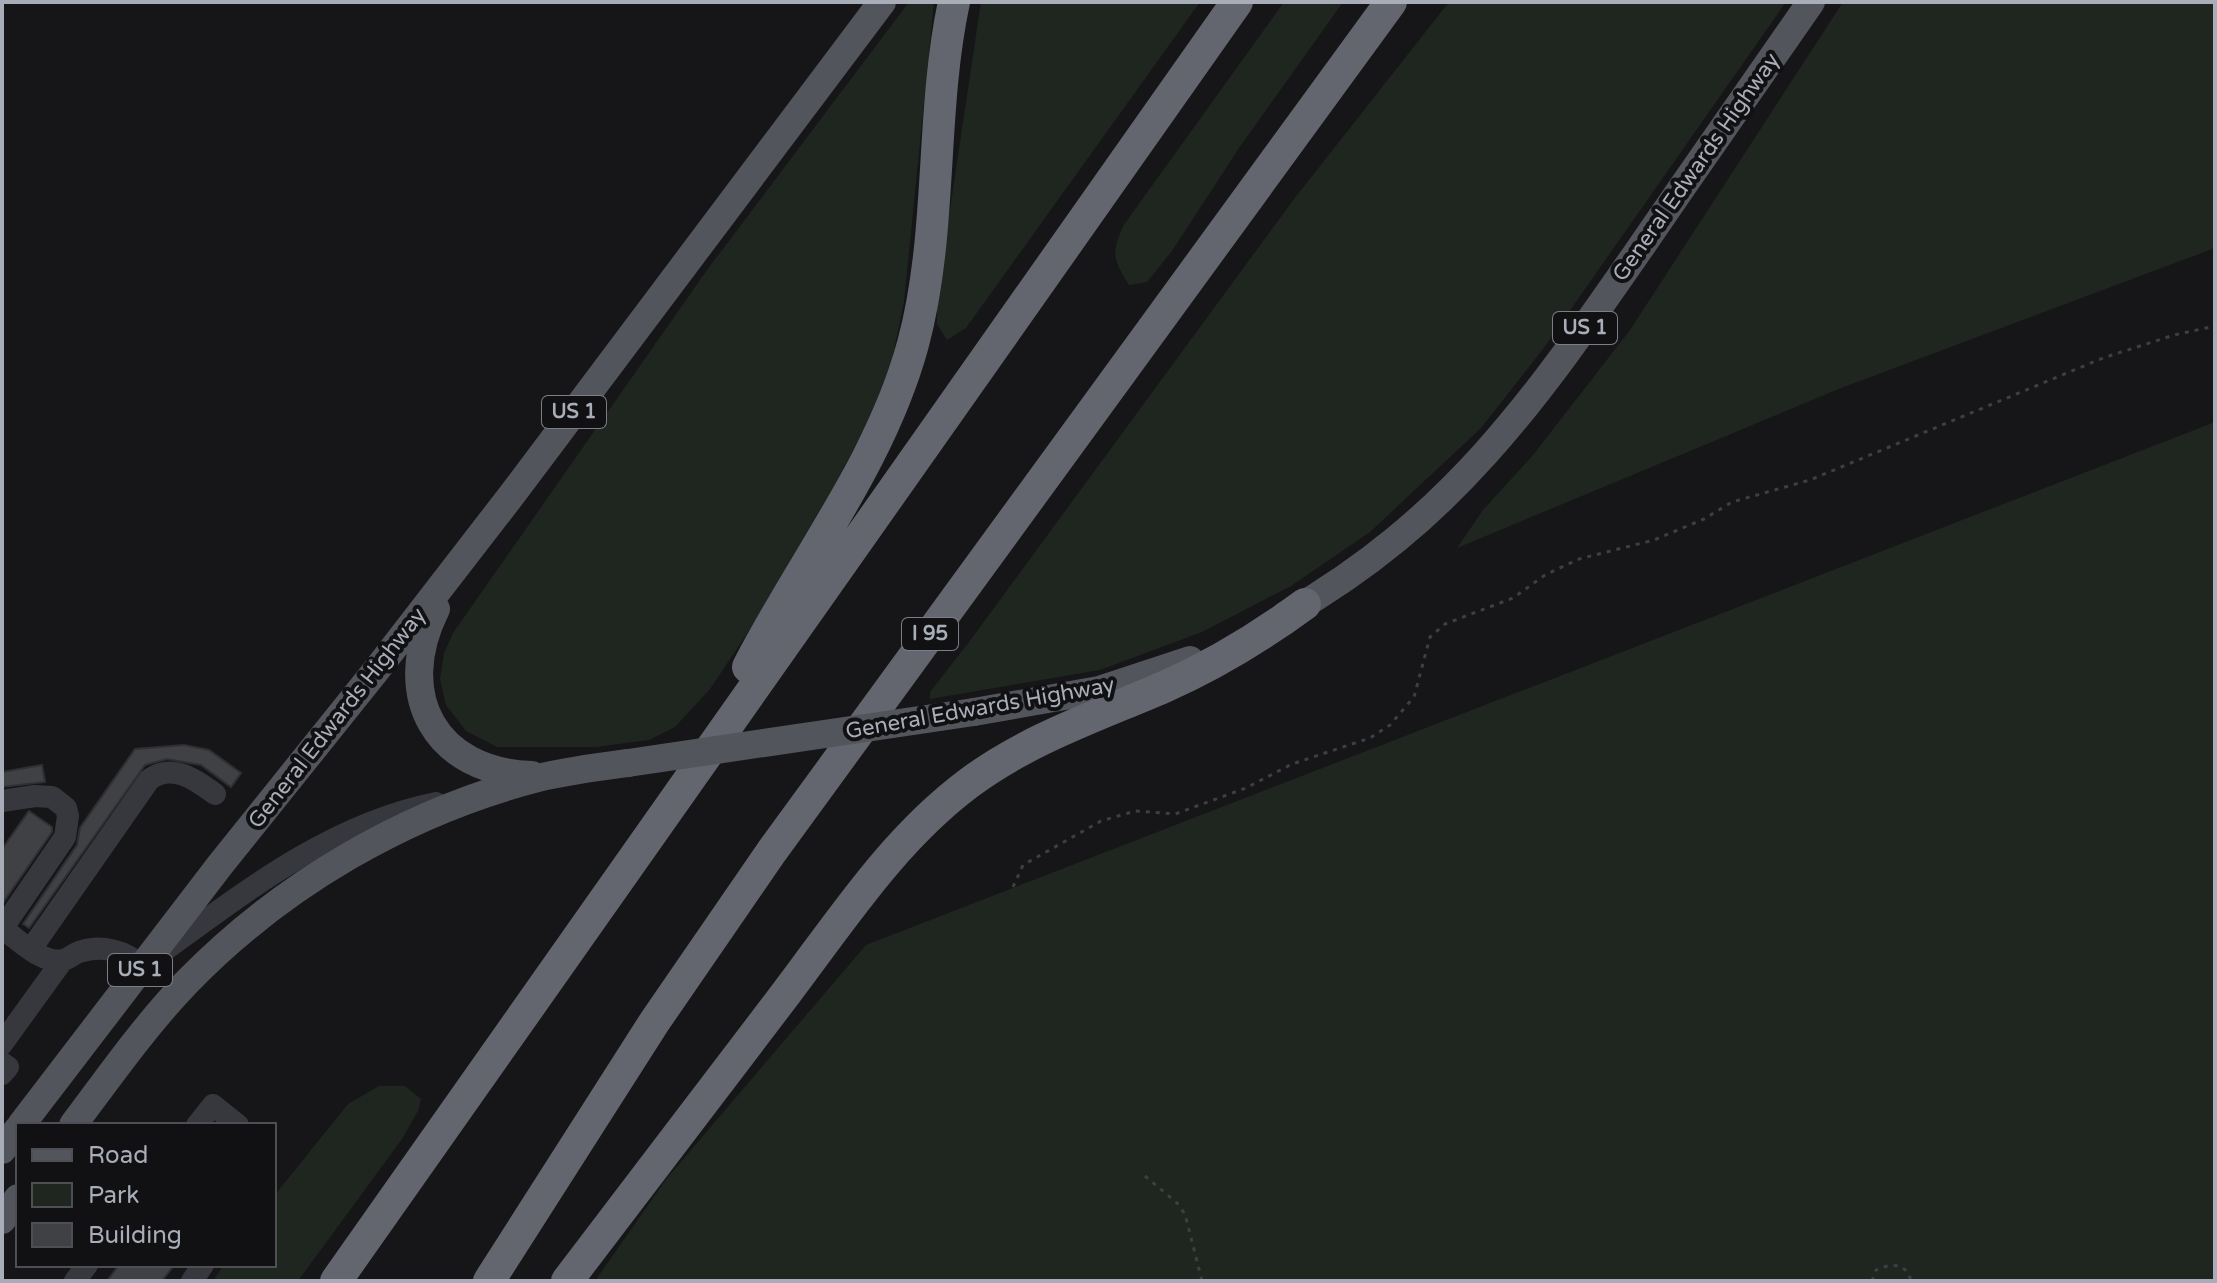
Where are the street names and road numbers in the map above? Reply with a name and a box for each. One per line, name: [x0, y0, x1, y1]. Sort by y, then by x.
street label: General Edwards Highway: [1607, 48, 1785, 286]
road number: US 1: [1553, 312, 1617, 344]
road number: US 1: [542, 396, 606, 428]
street label: General Edwards Highway: [243, 602, 431, 833]
road number: I 95: [902, 618, 958, 650]
street label: General Edwards Highway: [843, 671, 1117, 744]
road number: US 1: [108, 954, 172, 986]

